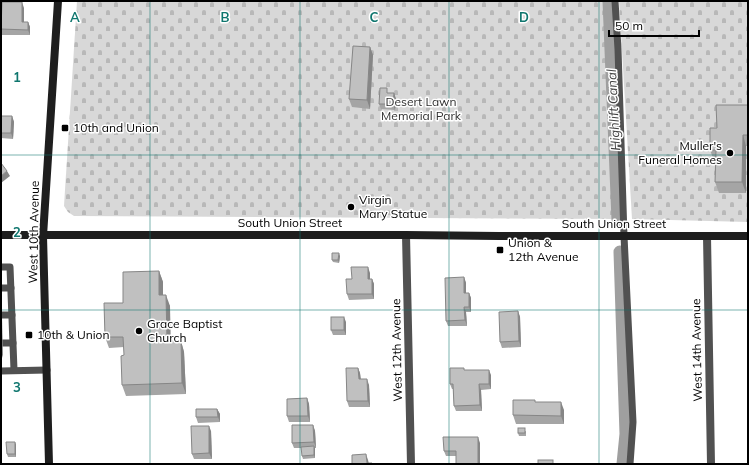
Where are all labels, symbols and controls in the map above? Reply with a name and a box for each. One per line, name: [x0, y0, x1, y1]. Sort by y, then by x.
text: A: [70, 9, 80, 25]
text: B: [221, 9, 230, 25]
text: C: [370, 9, 379, 25]
text: D: [519, 9, 529, 25]
scale bar: [609, 12, 699, 38]
text: 50 m: [615, 18, 643, 33]
water label: Highlift Canal: [603, 68, 623, 151]
text: 1: [13, 69, 21, 85]
park label: Desert Lawn Memorial Park: [381, 94, 462, 123]
place label: 10th and Union: [73, 120, 159, 135]
marker: 10th and Union: [60, 123, 70, 133]
place label: Muller's Funeral Homes: [638, 138, 722, 167]
marker: Muller's Funeral Homes: [725, 148, 735, 158]
street label: West 10th Avenue: [25, 180, 42, 284]
place label: Virgin Mary Statue: [359, 192, 427, 221]
marker: Virgin Mary Statue: [346, 202, 356, 212]
street label: South Union Street: [238, 215, 342, 230]
street label: South Union Street: [562, 216, 666, 231]
text: 2: [13, 224, 21, 240]
place label: Union & 12th Avenue: [508, 235, 579, 264]
marker: Union & 12th Avenue: [495, 245, 505, 255]
street label: West 12th Avenue: [388, 298, 405, 402]
street label: West 14th Avenue: [688, 298, 705, 402]
place label: Grace Baptist Church: [147, 316, 222, 345]
marker: Grace Baptist Church: [134, 326, 144, 336]
place label: 10th & Union: [37, 327, 109, 342]
marker: 10th & Union: [24, 330, 34, 340]
text: 3: [13, 379, 21, 395]

